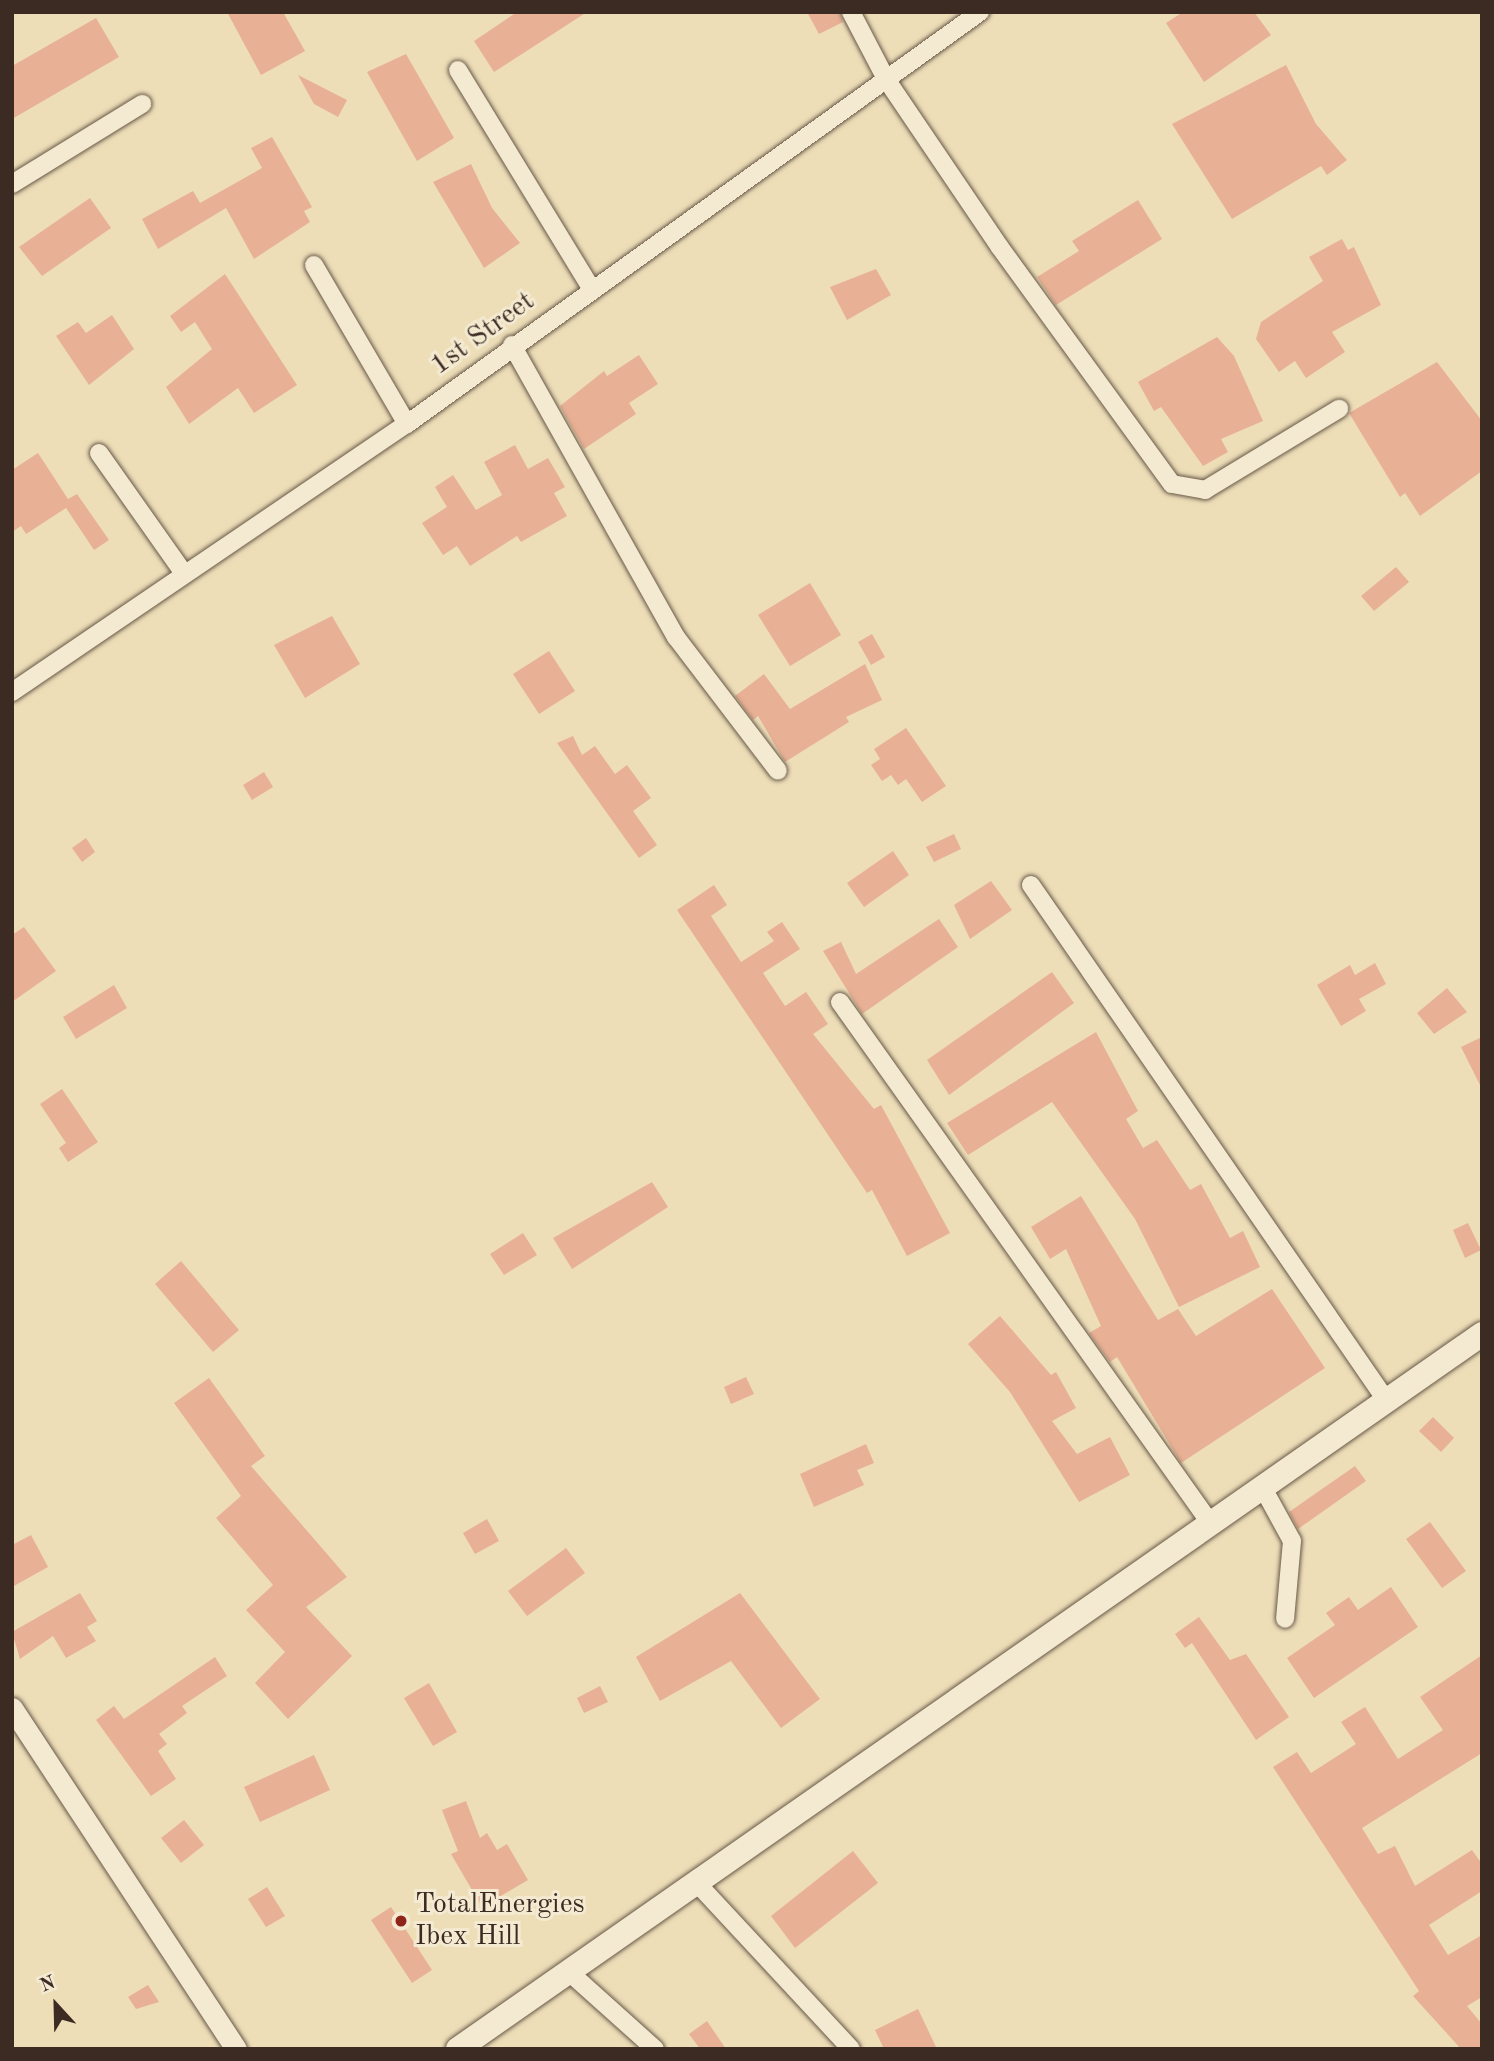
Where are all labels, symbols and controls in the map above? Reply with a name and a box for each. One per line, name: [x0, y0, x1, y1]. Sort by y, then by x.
street label: 1st Street: [424, 285, 542, 383]
place label: TotalEnergies Ibex Hill: [415, 1888, 585, 1954]
marker: TotalEnergies Ibex Hill: [393, 1913, 409, 1929]
north arrow: [21, 1970, 91, 2040]
text: N: [38, 1974, 58, 1997]

